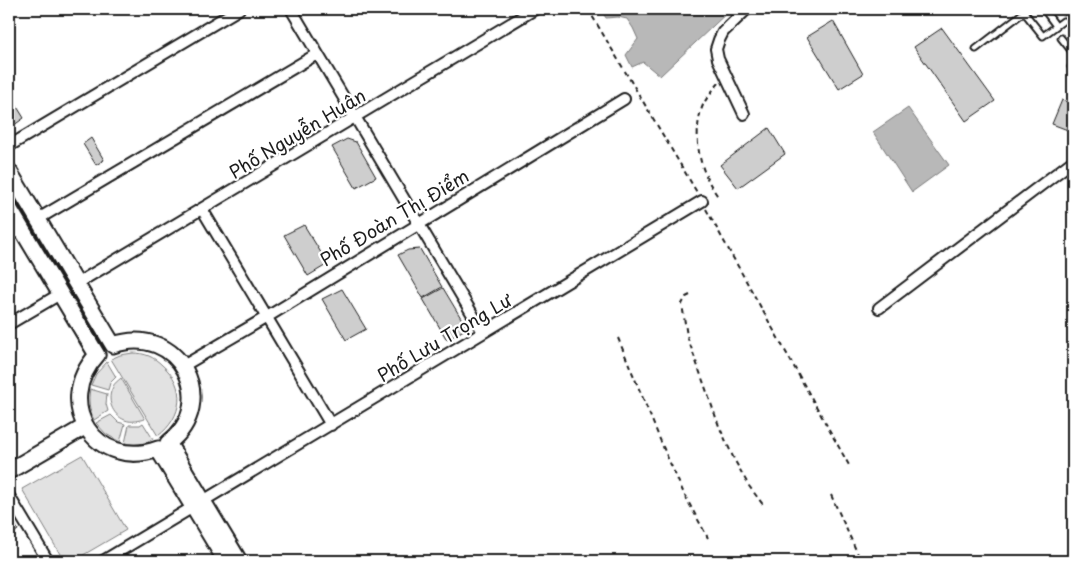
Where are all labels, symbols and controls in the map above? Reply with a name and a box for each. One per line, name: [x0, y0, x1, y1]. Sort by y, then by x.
street label: Phố Nguyễn Huân: [223, 81, 371, 185]
street label: Phố Đoàn Thị Điểm: [314, 162, 474, 272]
street label: Phố Lưu Trọng Lư: [372, 286, 517, 388]

